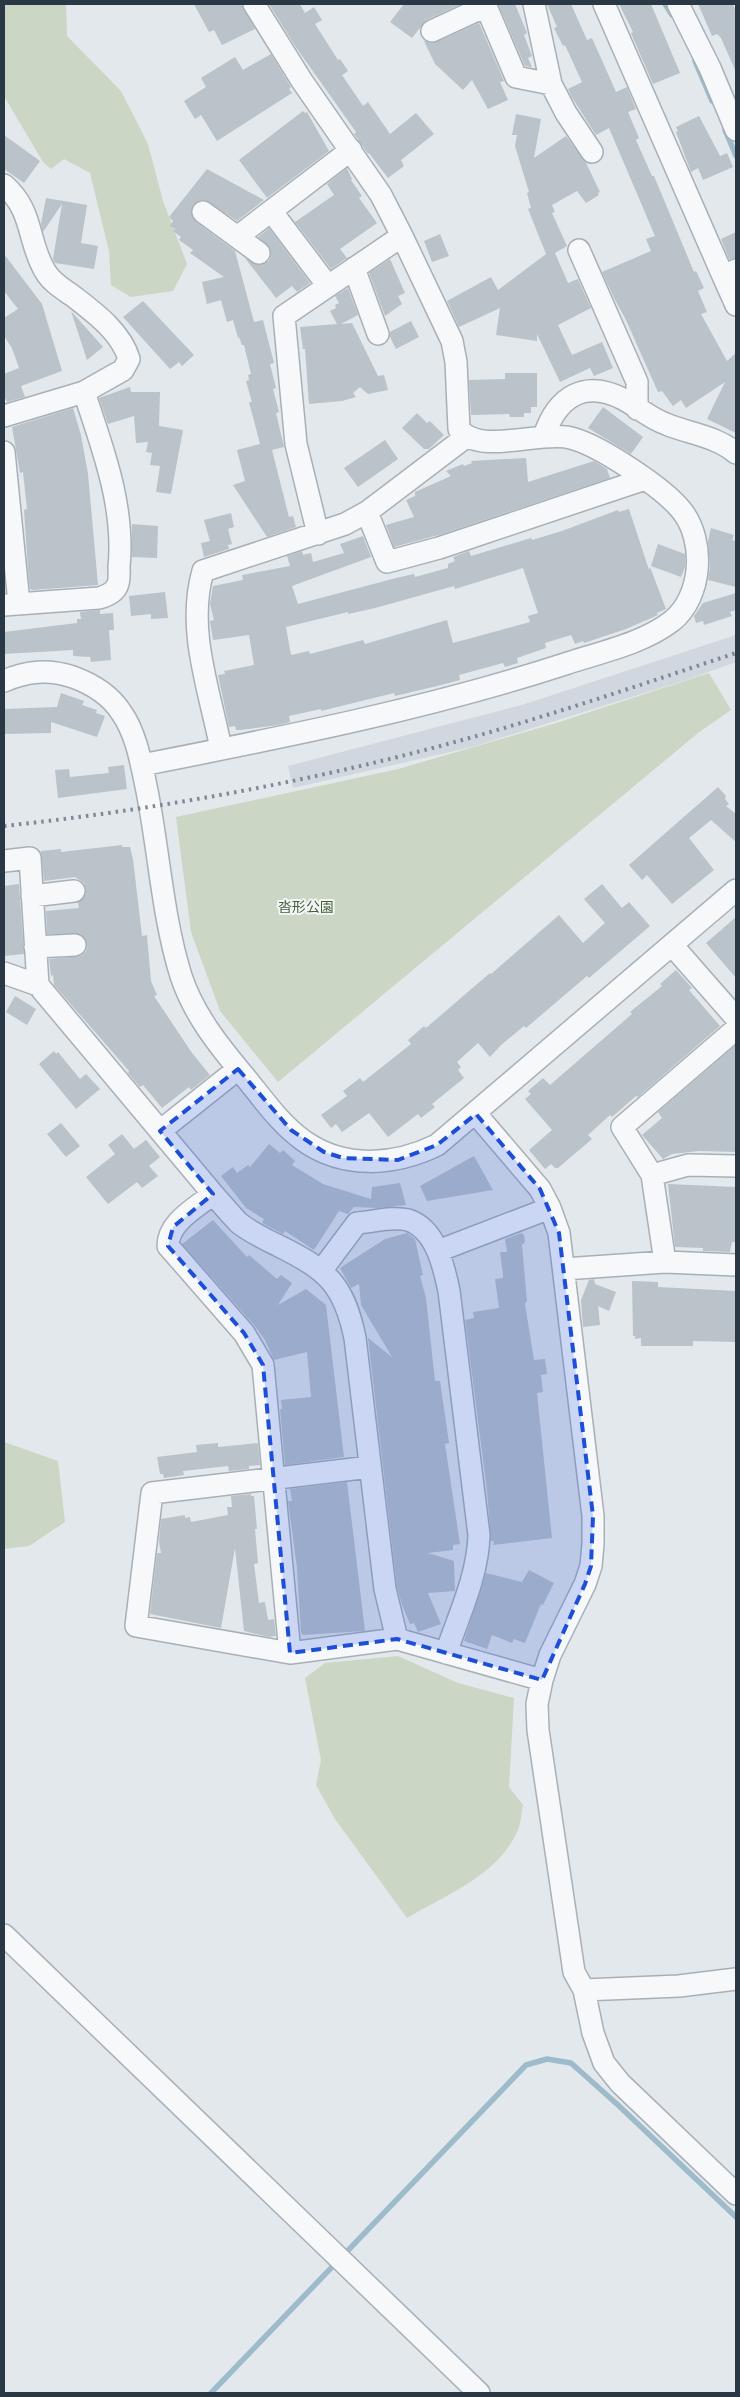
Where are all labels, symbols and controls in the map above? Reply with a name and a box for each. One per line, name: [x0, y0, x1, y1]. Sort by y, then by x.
park label: 沓形公園: [278, 898, 334, 916]

